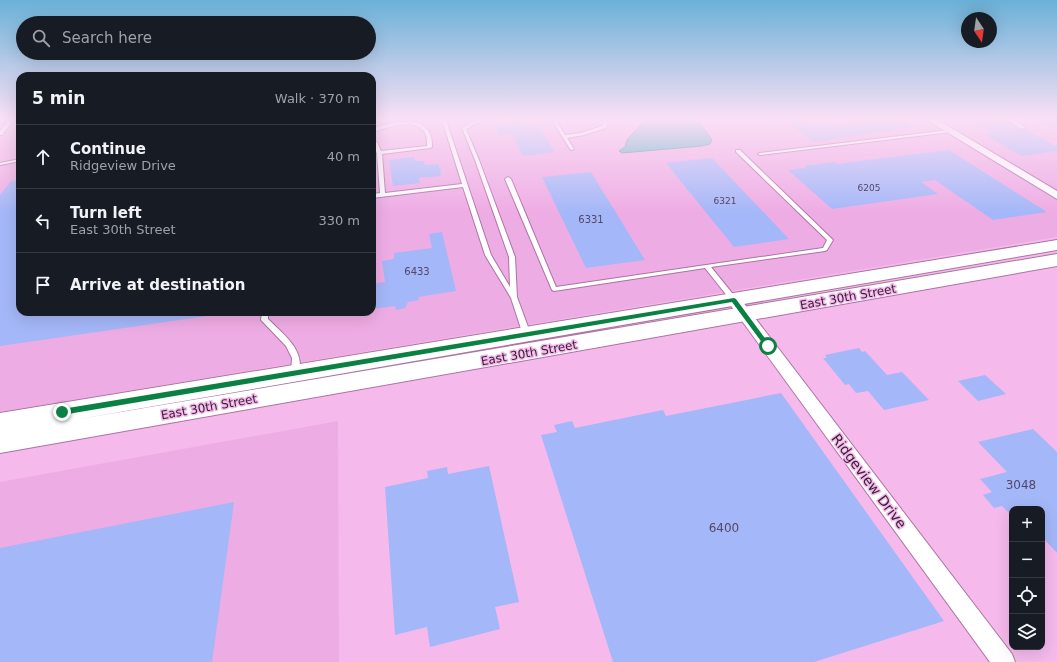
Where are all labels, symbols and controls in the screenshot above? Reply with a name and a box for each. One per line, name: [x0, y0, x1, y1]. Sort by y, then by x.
north arrow: [961, 12, 997, 48]
search box: [16, 16, 376, 60]
icon: search: [30, 27, 52, 49]
text: Search here: [62, 29, 152, 47]
text: 5 min: [32, 88, 85, 108]
text: Walk · 370 m: [275, 91, 360, 106]
text: Continue: [70, 140, 146, 158]
icon: ahead: [32, 146, 54, 168]
text: 40 m: [327, 149, 360, 164]
text: Ridgeview Drive: [70, 158, 176, 173]
house number: 6205: [858, 183, 880, 193]
house number: 6321: [714, 196, 736, 206]
text: Turn left: [70, 204, 142, 222]
icon: left: [32, 210, 54, 232]
text: 330 m: [318, 213, 360, 228]
house number: 6331: [578, 214, 604, 225]
text: East 30th Street: [70, 222, 176, 237]
house number: 6433: [404, 266, 430, 277]
icon: arrive: [32, 274, 54, 296]
text: Arrive at destination: [70, 276, 245, 294]
street label: East 30th Street: [799, 282, 898, 312]
route start: [759, 337, 777, 355]
street label: East 30th Street: [480, 338, 579, 368]
street label: East 30th Street: [160, 392, 259, 422]
route end: [53, 403, 71, 421]
street label: Ridgeview Drive: [828, 431, 910, 531]
house number: 3048: [1006, 478, 1036, 492]
map controls: [1009, 506, 1045, 650]
button: +: [1009, 506, 1045, 542]
house number: 6400: [709, 521, 739, 535]
button: −: [1009, 542, 1045, 578]
button: locate: [1009, 578, 1045, 614]
button: layers: [1009, 614, 1045, 650]

